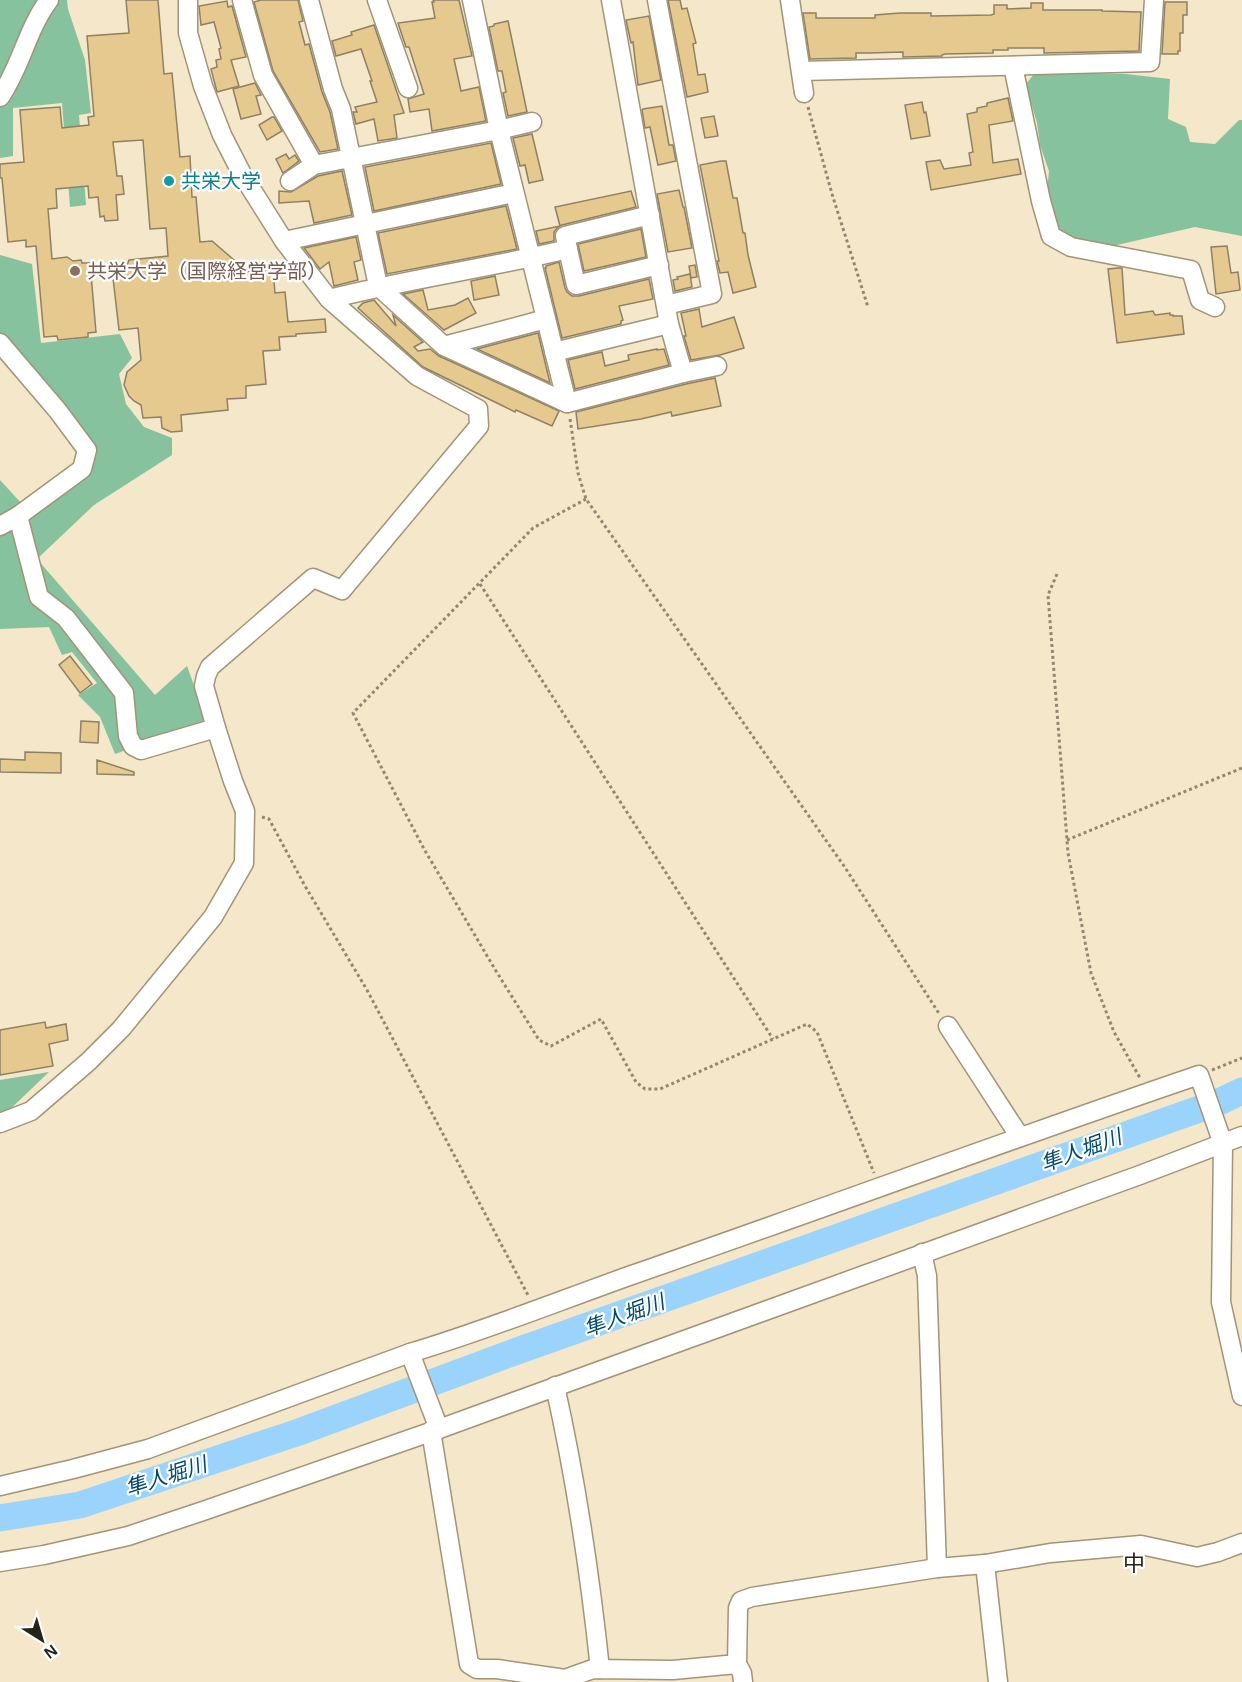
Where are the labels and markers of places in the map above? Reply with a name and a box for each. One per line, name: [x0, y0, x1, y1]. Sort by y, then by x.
place label: 共栄大学: [181, 170, 261, 192]
marker: 共栄大学: [162, 174, 176, 188]
place label: 共栄大学（国際経営学部）: [87, 260, 327, 282]
marker: 共栄大学（国際経営学部）: [68, 264, 82, 278]

